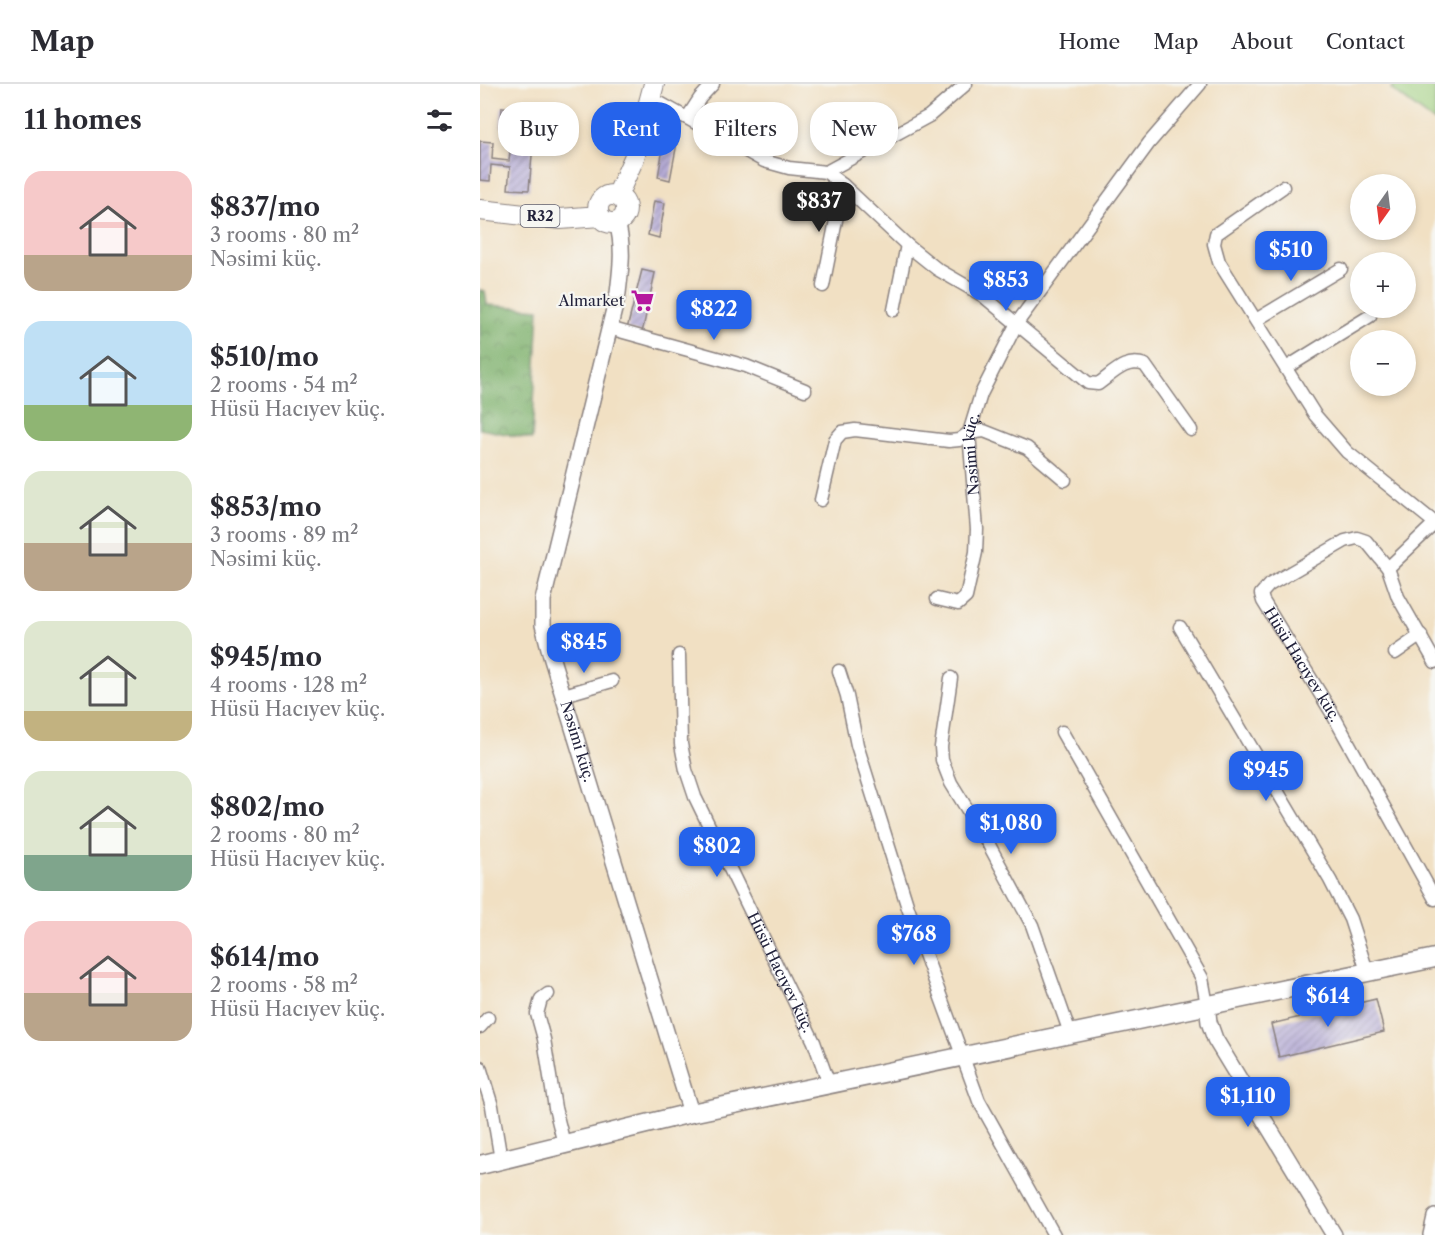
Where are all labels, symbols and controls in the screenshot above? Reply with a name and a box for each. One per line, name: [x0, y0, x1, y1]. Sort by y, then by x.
text: Map: [30, 24, 94, 58]
text: Home: [1059, 29, 1120, 54]
text: Map: [1153, 29, 1198, 54]
text: About: [1231, 29, 1293, 54]
text: Contact: [1326, 29, 1405, 54]
chip: Buy: [498, 102, 579, 156]
chip: Rent: [591, 102, 681, 156]
chip: Filters: [693, 102, 798, 156]
chip: New: [810, 102, 898, 156]
text: 11 homes: [24, 104, 142, 136]
icon: filters: [423, 104, 456, 137]
north arrow: [1350, 174, 1416, 240]
map controls: [1350, 174, 1416, 396]
pin: $837: [783, 182, 855, 233]
text: $837: [796, 189, 842, 213]
text: $837/mo: [210, 191, 320, 223]
icon: home: [72, 195, 144, 267]
road number: R32: [520, 205, 560, 227]
text: 3 rooms · 80 m²: [210, 223, 359, 247]
pin: $510: [1255, 231, 1327, 282]
text: $510: [1269, 238, 1313, 262]
text: Nəsimi küç.: [210, 247, 322, 271]
button: +: [1350, 252, 1416, 318]
pin: $853: [970, 261, 1042, 312]
text: $853: [983, 268, 1029, 292]
supermarket icon: Almarket: [629, 288, 655, 314]
pin: $822: [678, 290, 750, 341]
place label: Almarket: [557, 291, 625, 310]
text: $822: [690, 297, 738, 321]
button: −: [1350, 330, 1416, 396]
text: $510/mo: [210, 341, 319, 373]
icon: home: [72, 345, 144, 417]
text: 2 rooms · 54 m²: [210, 373, 358, 397]
text: Hüsü Hacıyev küç.: [210, 397, 385, 421]
street label: Nəsimi küç.: [959, 410, 984, 496]
text: $853/mo: [210, 491, 321, 523]
icon: home: [72, 495, 144, 567]
text: 3 rooms · 89 m²: [210, 523, 358, 547]
text: Nəsimi küç.: [210, 547, 322, 571]
street label: Hüsü Hacıyev küç.: [1260, 603, 1345, 725]
pin: $845: [548, 623, 620, 674]
text: $845: [561, 630, 607, 654]
text: $945/mo: [210, 641, 322, 673]
icon: home: [72, 645, 144, 717]
text: 4 rooms · 128 m²: [210, 673, 367, 697]
text: Hüsü Hacıyev küç.: [210, 697, 385, 721]
street label: Nəsimi küç.: [556, 699, 599, 784]
pin: $945: [1230, 751, 1302, 802]
text: $945: [1243, 758, 1289, 782]
text: $802/mo: [210, 791, 325, 823]
icon: home: [72, 795, 144, 867]
pin: $1,080: [962, 804, 1060, 855]
text: $1,080: [979, 811, 1043, 835]
text: 2 rooms · 80 m²: [210, 823, 360, 847]
pin: $802: [681, 827, 753, 878]
text: $802: [693, 834, 741, 858]
text: Hüsü Hacıyev küç.: [210, 847, 385, 871]
street label: Hüsü Hacıyev küç.: [743, 909, 818, 1036]
pin: $768: [878, 915, 950, 966]
text: $768: [891, 922, 937, 946]
text: $614/mo: [210, 941, 319, 973]
icon: home: [72, 945, 144, 1017]
text: 2 rooms · 58 m²: [210, 973, 358, 997]
pin: $614: [1292, 977, 1364, 1028]
text: $614: [1306, 984, 1350, 1008]
text: Hüsü Hacıyev küç.: [210, 997, 385, 1021]
pin: $1,110: [1199, 1077, 1297, 1128]
text: $1,110: [1220, 1084, 1276, 1108]

